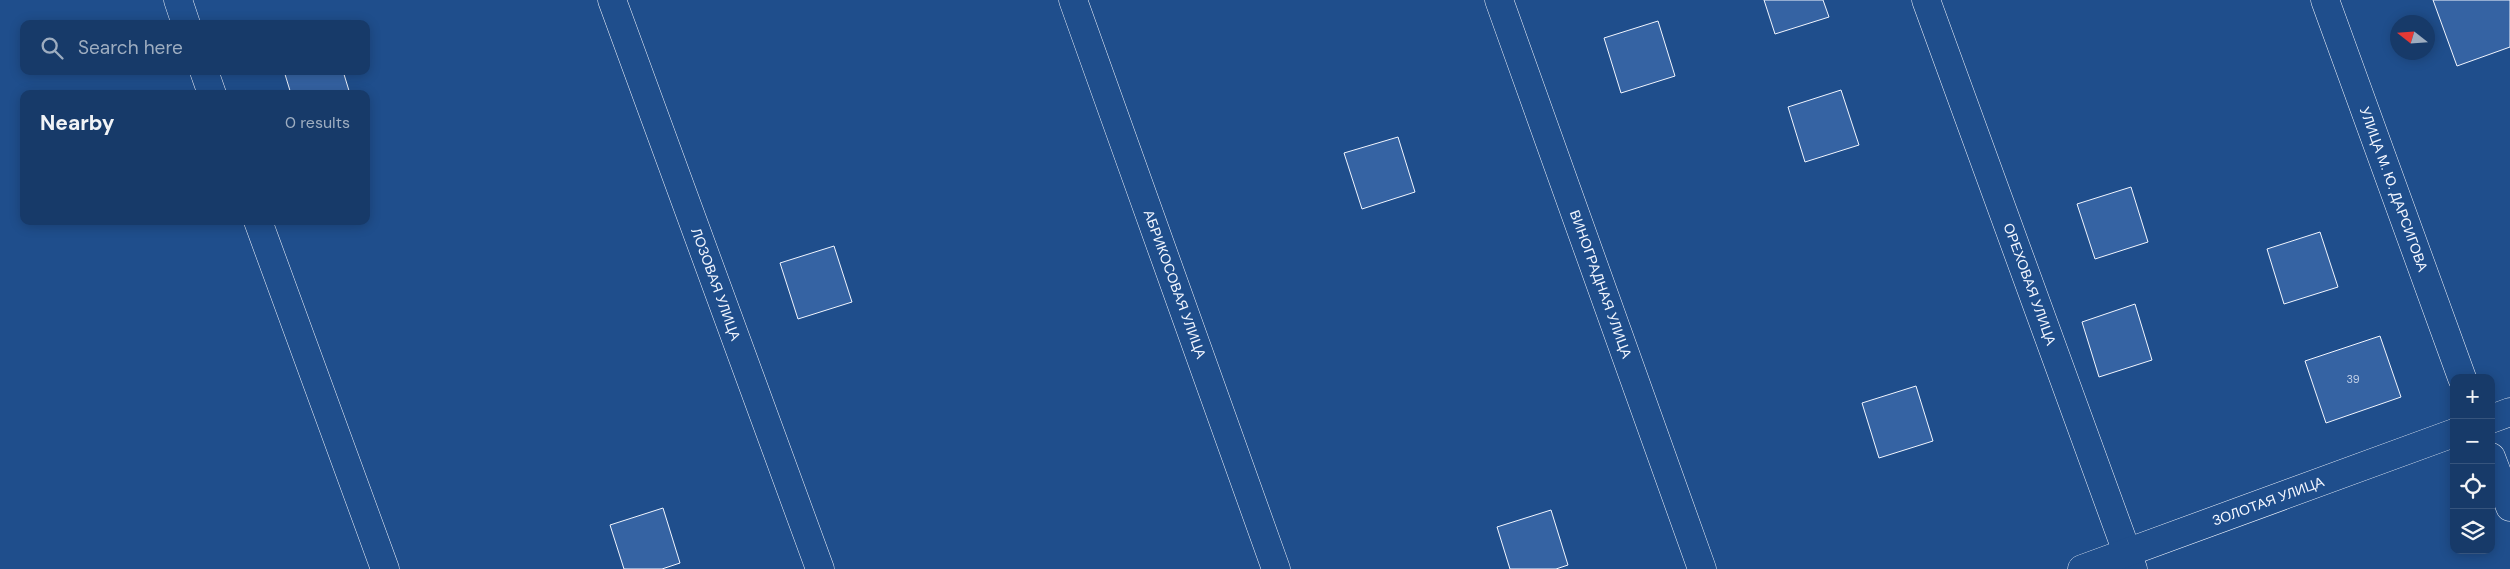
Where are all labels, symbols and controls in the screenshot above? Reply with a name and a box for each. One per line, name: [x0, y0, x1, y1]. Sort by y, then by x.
north arrow: [2390, 15, 2435, 60]
search box: [20, 20, 370, 75]
icon: search: [38, 34, 66, 62]
text: Search here: [78, 35, 183, 60]
street label: УЛИЦА М. Ю. ДАРСИГОВА: [2356, 104, 2432, 274]
text: Nearby: [40, 109, 114, 137]
text: 0 results: [285, 112, 350, 133]
street label: АБРИКОСОВАЯ УЛИЦА: [1140, 207, 1211, 361]
street label: ВИНОГРАДНАЯ УЛИЦА: [1566, 207, 1636, 361]
street label: ОРЕХОВАЯ УЛИЦА: [2000, 220, 2061, 348]
street label: ЛОЗОВАЯ УЛИЦА: [687, 225, 745, 343]
house number: 39: [2346, 372, 2360, 386]
map controls: [2450, 374, 2495, 554]
button: +: [2450, 374, 2495, 419]
button: −: [2450, 419, 2495, 464]
button: locate: [2450, 464, 2495, 509]
street label: ЗОЛОТАЯ УЛИЦА: [2210, 472, 2327, 530]
button: layers: [2450, 509, 2495, 554]

